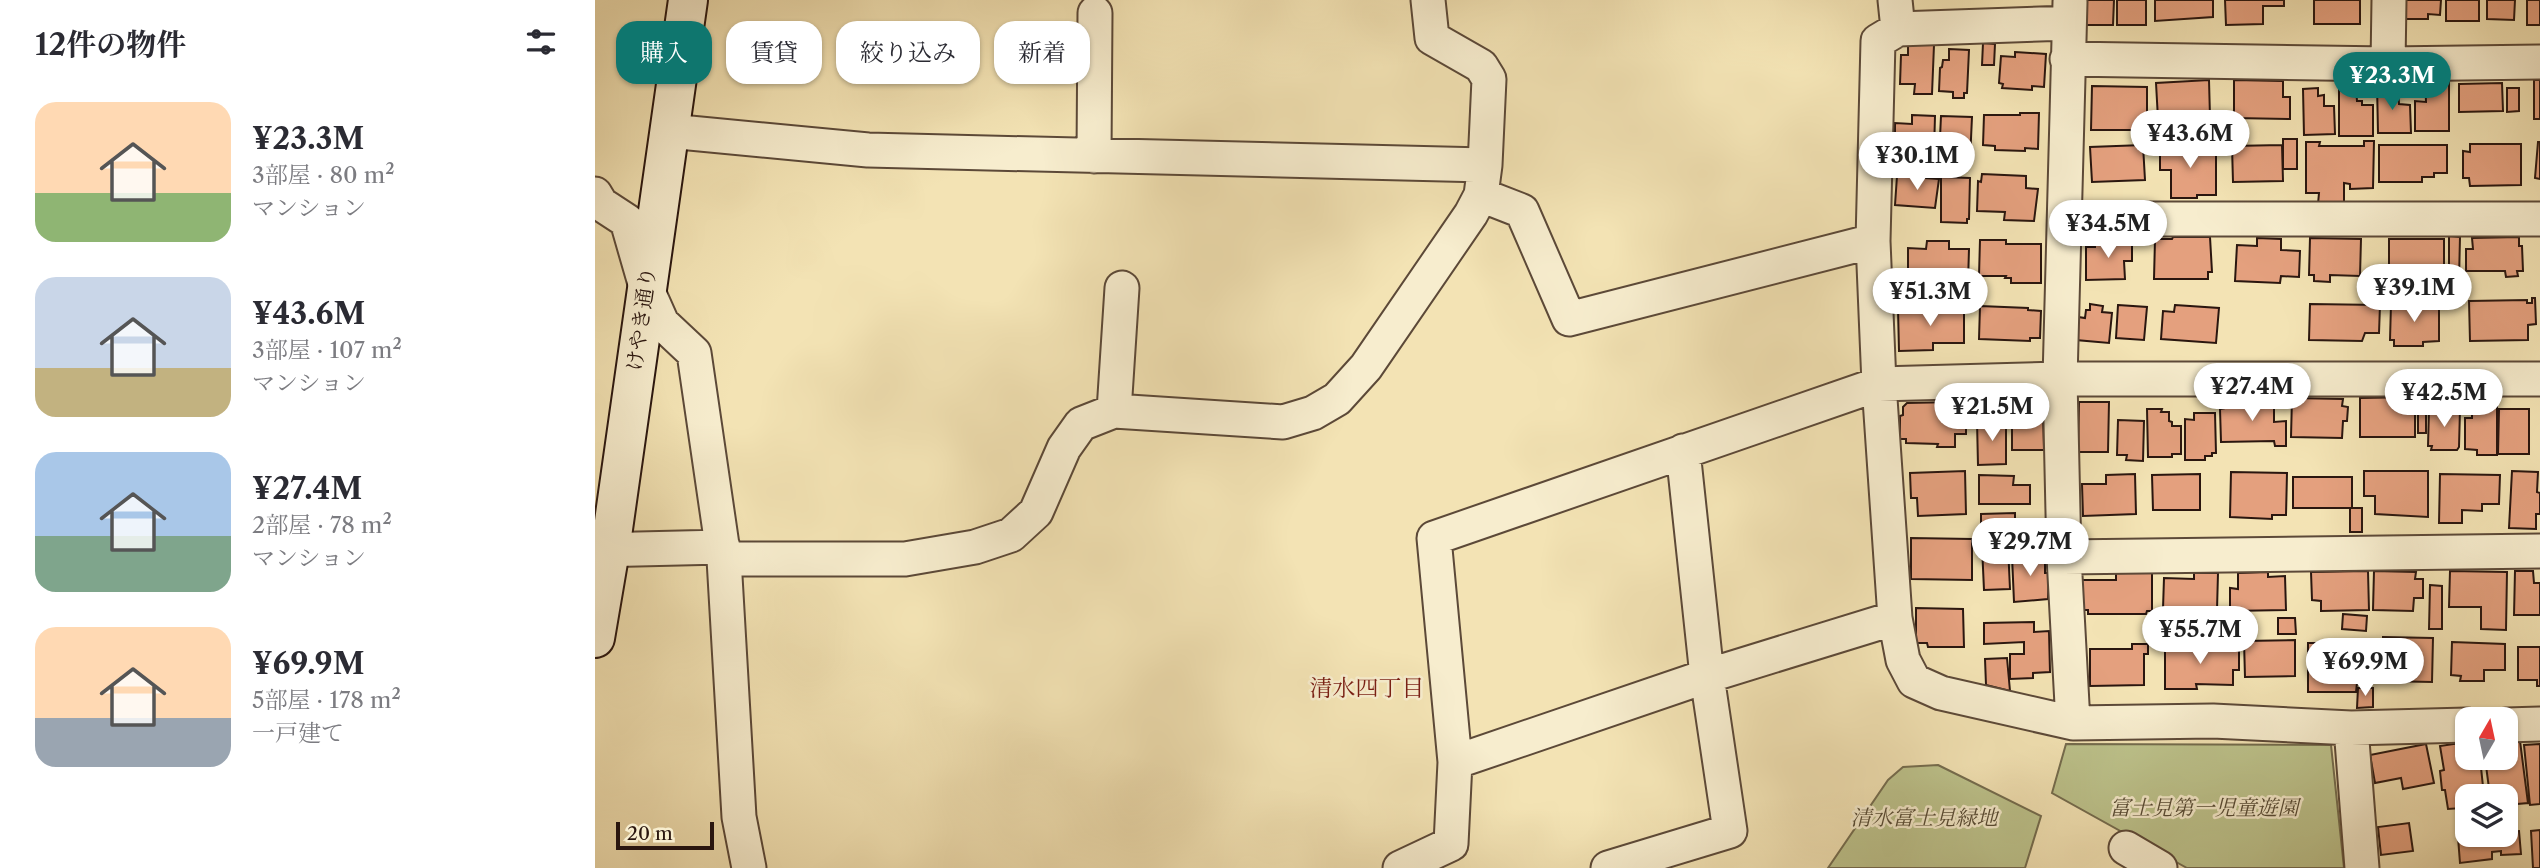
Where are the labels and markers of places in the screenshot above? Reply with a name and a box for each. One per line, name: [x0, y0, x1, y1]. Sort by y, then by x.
pin: ¥23.3M: [2335, 52, 2449, 112]
pin: ¥43.6M: [2133, 110, 2247, 170]
pin: ¥30.1M: [1860, 132, 1974, 192]
pin: ¥34.5M: [2051, 201, 2165, 260]
pin: ¥39.1M: [2357, 264, 2471, 324]
pin: ¥51.3M: [1873, 268, 1987, 328]
pin: ¥27.4M: [2195, 364, 2309, 423]
pin: ¥42.5M: [2387, 370, 2501, 429]
pin: ¥21.5M: [1935, 384, 2049, 443]
pin: ¥29.7M: [1973, 518, 2087, 578]
pin: ¥55.7M: [2143, 606, 2257, 666]
pin: ¥69.9M: [2308, 638, 2422, 698]

